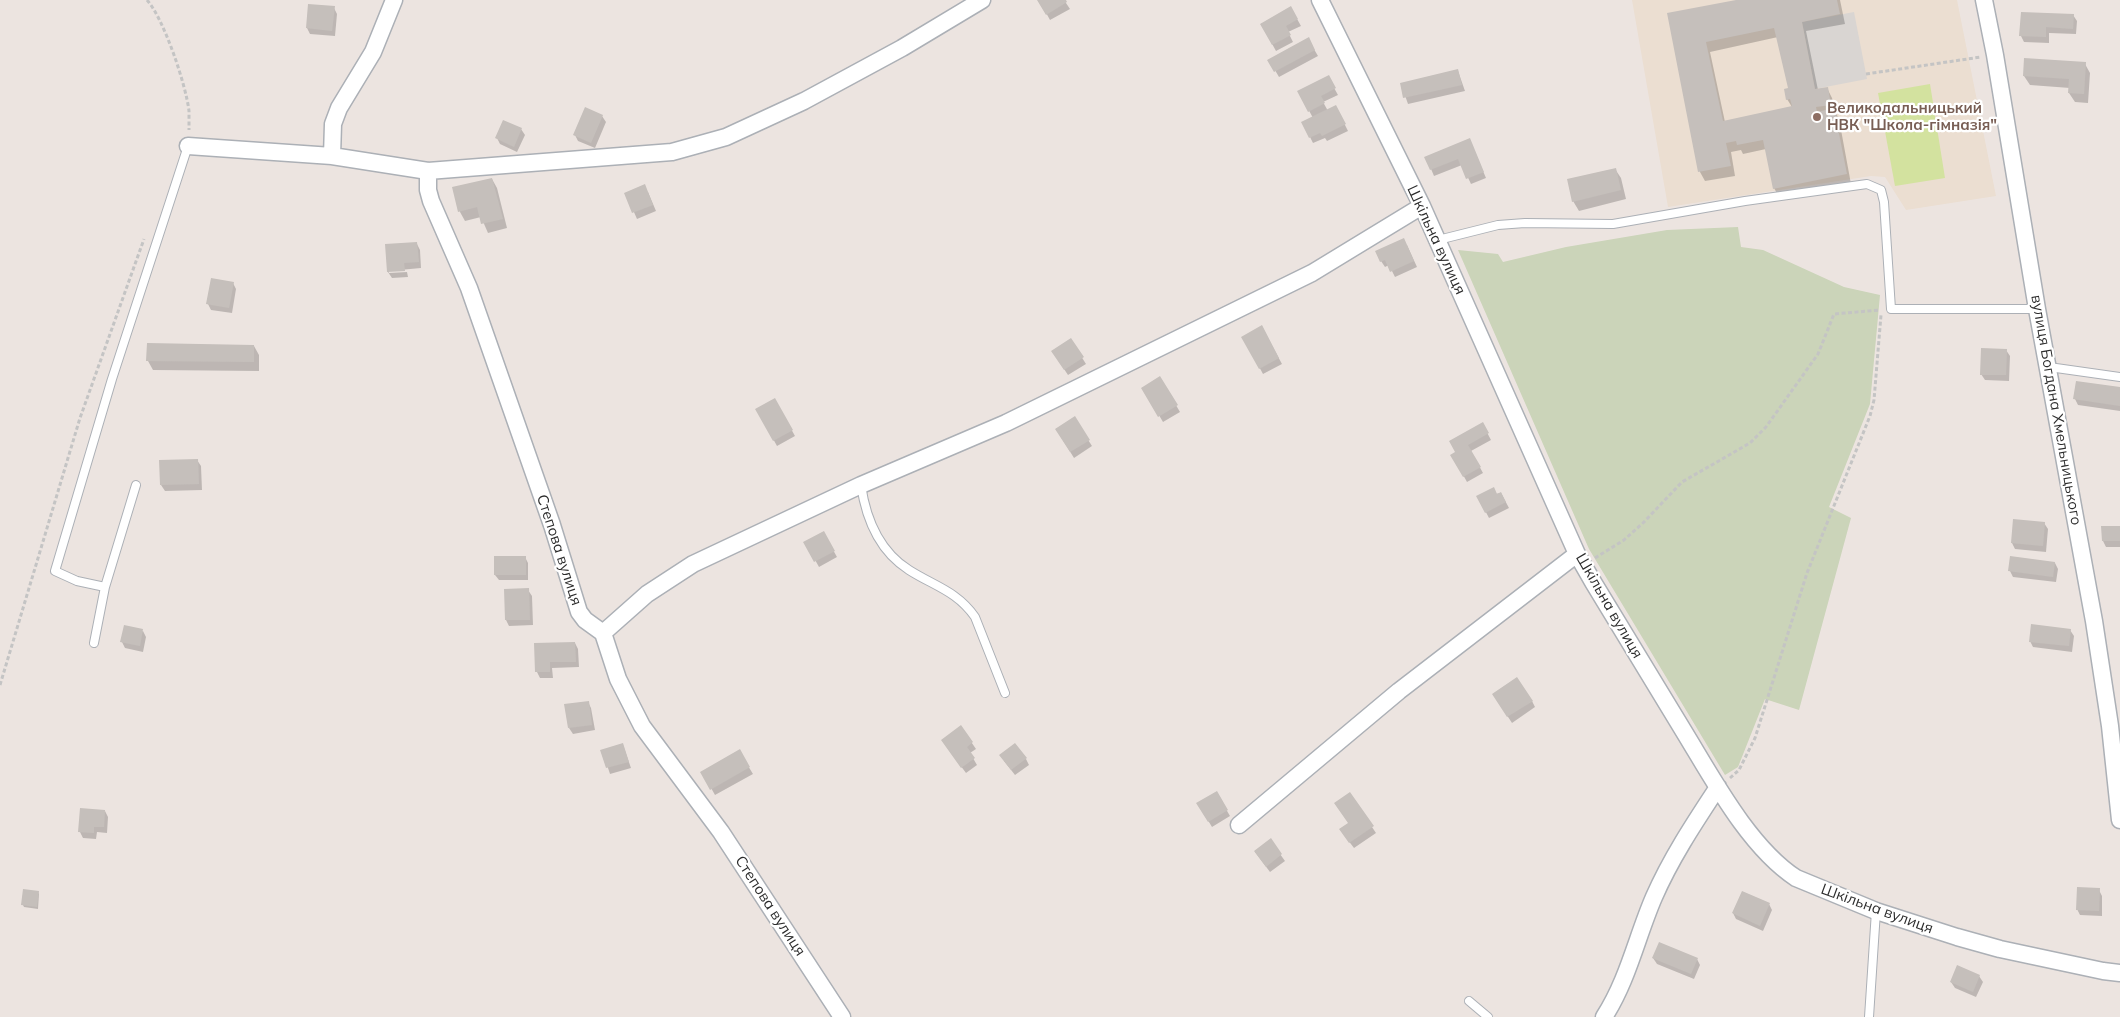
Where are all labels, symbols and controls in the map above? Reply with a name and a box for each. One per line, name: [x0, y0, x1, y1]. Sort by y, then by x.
place label: Великодальницький НВК "Школа-гімназія": [1827, 99, 1997, 134]
marker: Великодальницький НВК "Школа-гімназія": [1811, 111, 1823, 123]
street label: Шкільна вулиця: [1403, 183, 1469, 297]
street label: вулиця Богдана Хмельницького: [2027, 293, 2085, 527]
street label: Степова вулиця: [533, 492, 585, 608]
street label: Шкільна вулиця: [1572, 550, 1646, 662]
street label: Степова вулиця: [731, 853, 809, 959]
street label: Шкільна вулиця: [1818, 880, 1936, 938]

